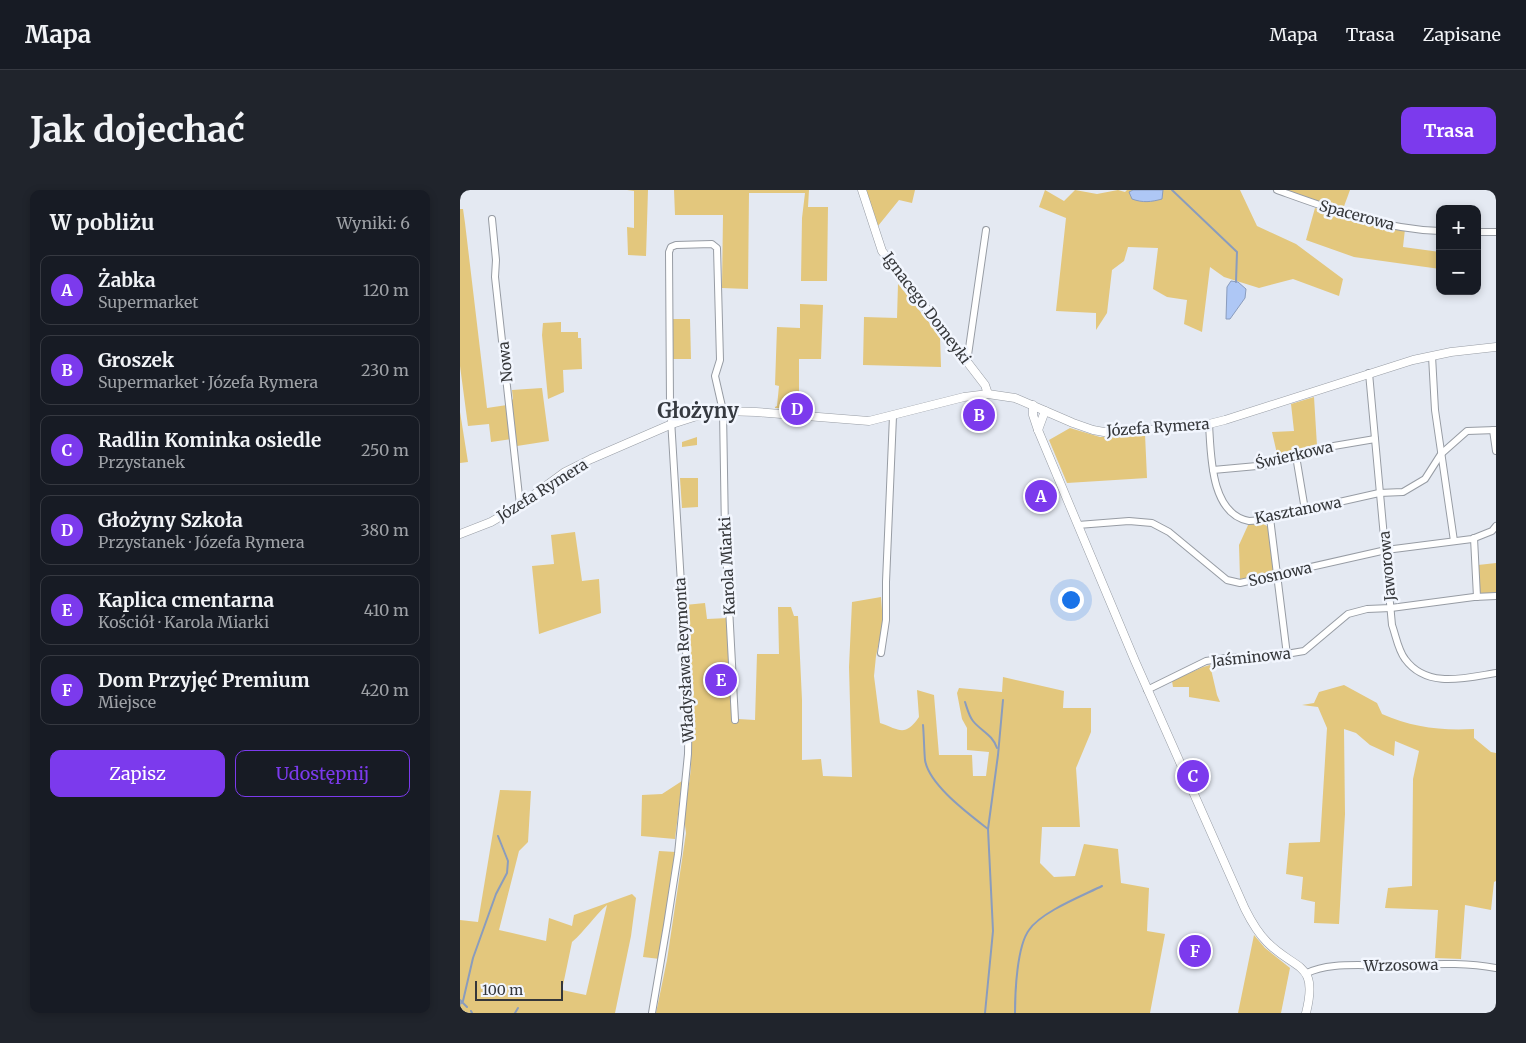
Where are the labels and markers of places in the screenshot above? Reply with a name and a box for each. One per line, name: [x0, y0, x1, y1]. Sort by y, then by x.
pin: D: [781, 390, 813, 428]
pin: B: [963, 396, 995, 434]
pin: A: [1025, 477, 1057, 515]
pin: E: [705, 661, 737, 699]
pin: C: [1177, 757, 1209, 795]
pin: F: [1179, 932, 1211, 970]

